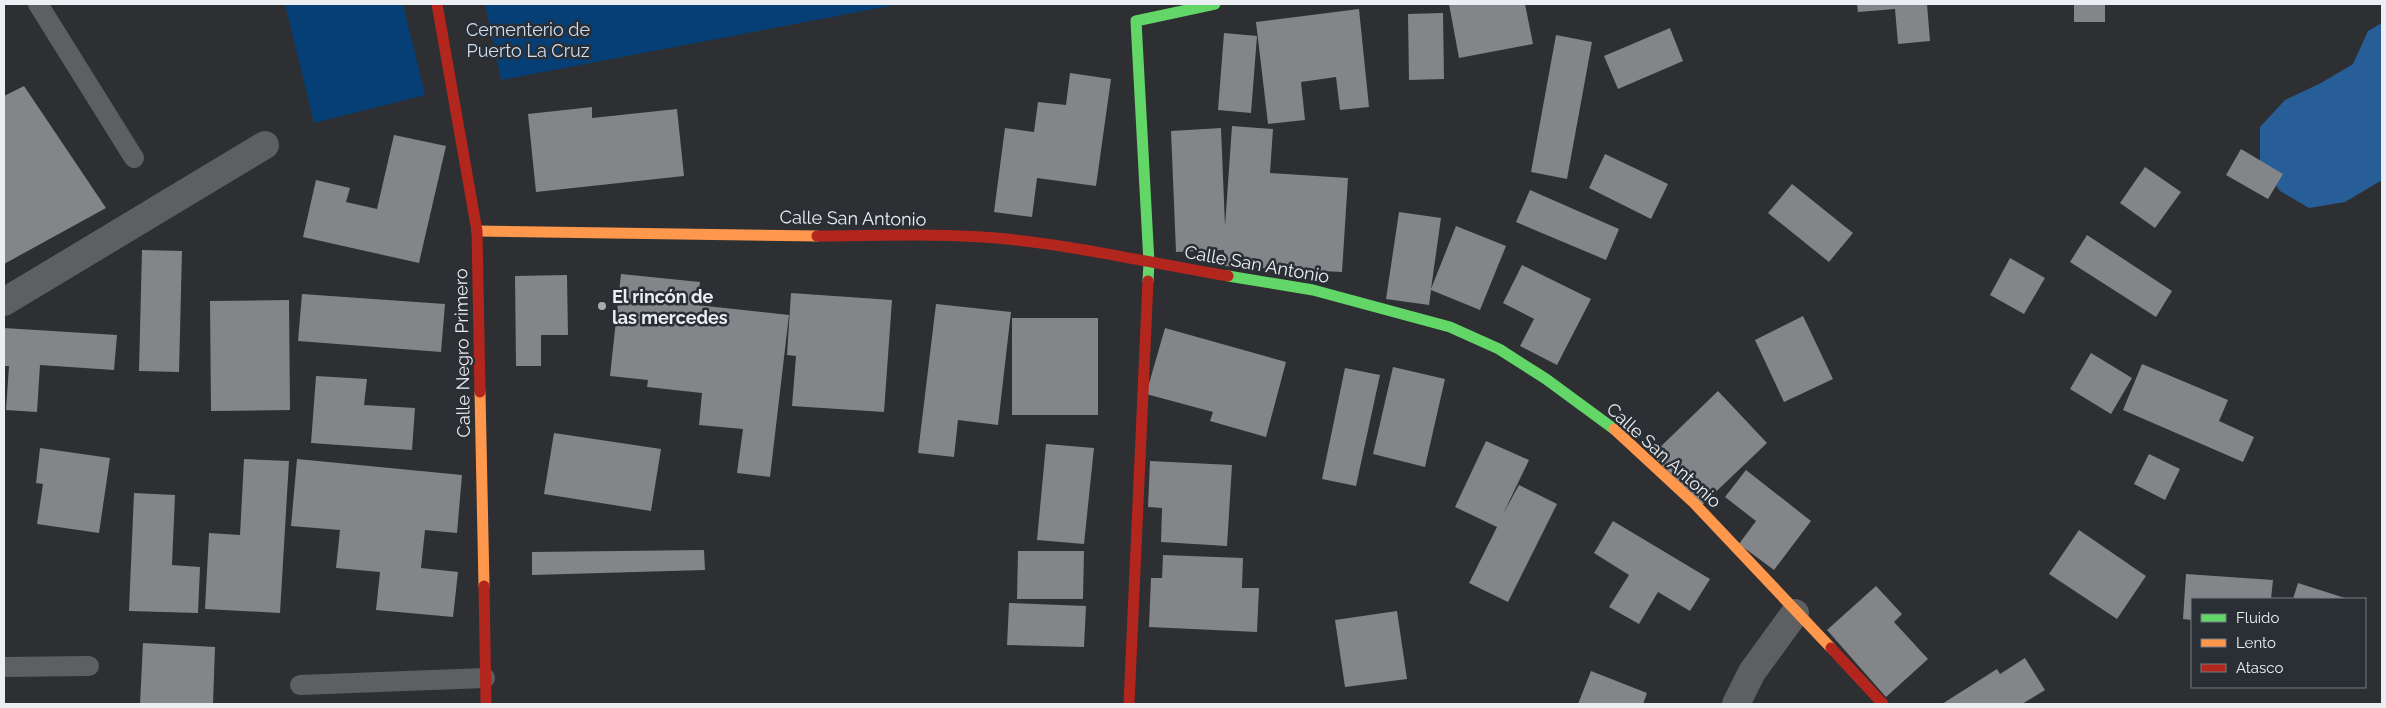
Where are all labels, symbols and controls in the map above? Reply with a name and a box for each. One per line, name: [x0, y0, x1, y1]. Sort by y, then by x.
park label: Cementerio de Puerto La Cruz: [466, 19, 591, 61]
street label: Calle San Antonio: [779, 206, 927, 230]
street label: Calle San Antonio: [1183, 241, 1331, 287]
street label: Calle Negro Primero: [450, 268, 474, 438]
place label: El rincón de las mercedes: [612, 286, 728, 328]
marker: El rincón de las mercedes: [596, 300, 608, 312]
street label: Calle San Antonio: [1602, 398, 1726, 512]
legend: [2191, 598, 2366, 688]
text: Fluido: [2236, 609, 2279, 627]
text: Lento: [2236, 634, 2276, 652]
text: Atasco: [2236, 659, 2283, 677]

